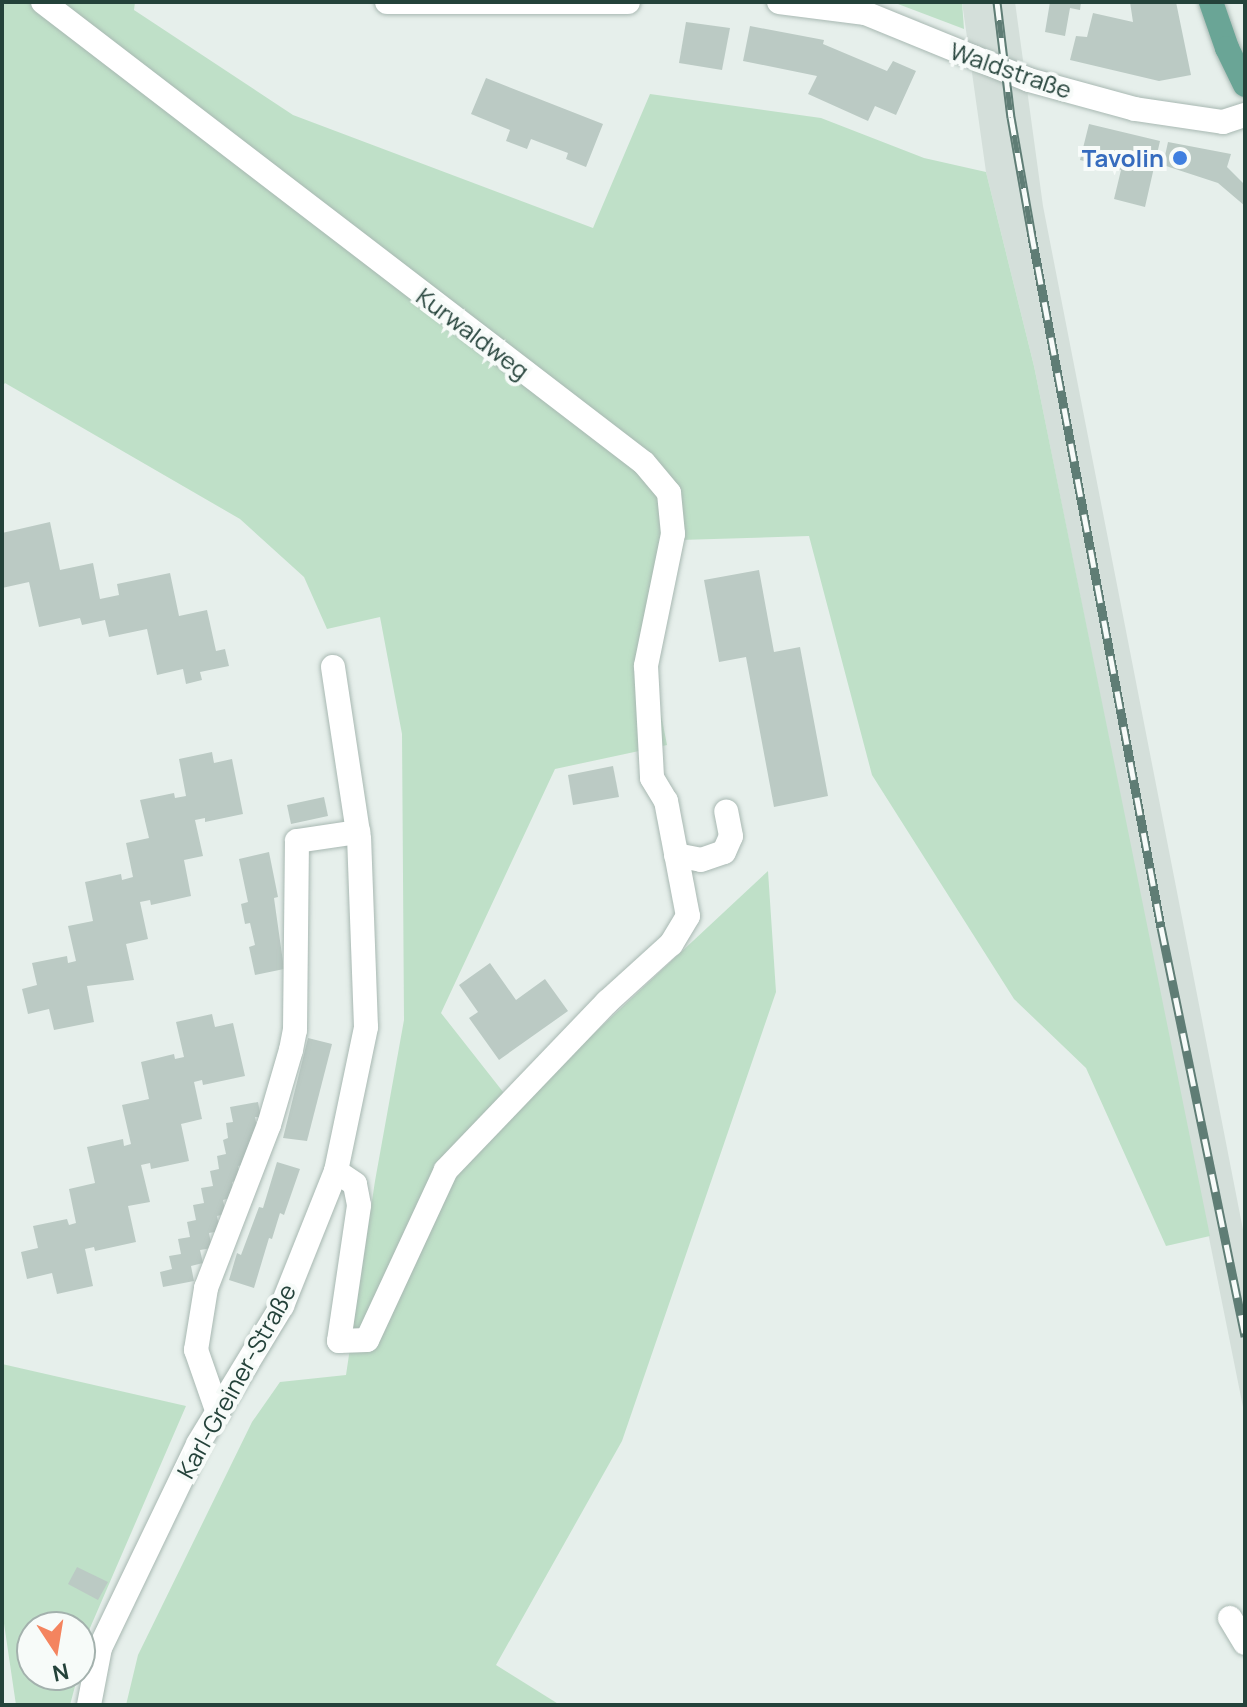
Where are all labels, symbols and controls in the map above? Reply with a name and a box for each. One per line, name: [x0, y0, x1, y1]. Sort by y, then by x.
street label: Waldstraße: [946, 36, 1076, 104]
place label: Tavolin: [1082, 144, 1164, 172]
marker: Tavolin: [1171, 149, 1189, 167]
street label: Kurwaldweg: [411, 281, 535, 385]
street label: Karl-Greiner-Straße: [171, 1279, 301, 1483]
north arrow: [16, 1611, 96, 1691]
text: N: [50, 1656, 71, 1689]

